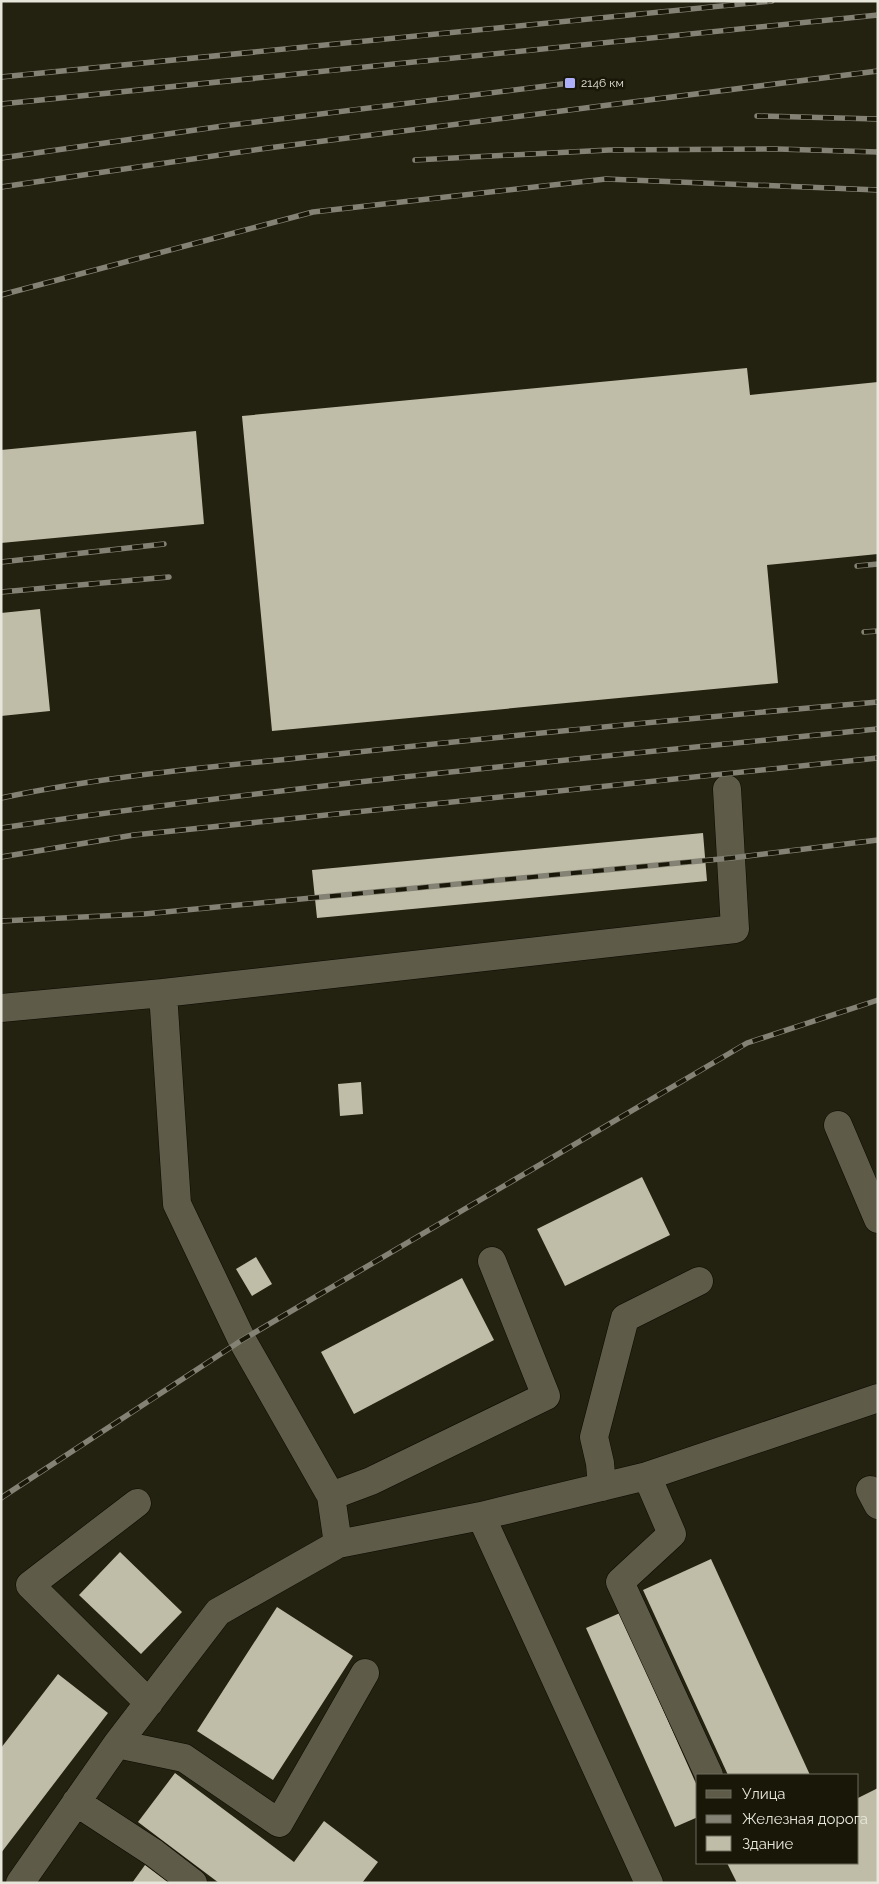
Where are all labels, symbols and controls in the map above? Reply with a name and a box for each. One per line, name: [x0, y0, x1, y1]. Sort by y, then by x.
marker: 2146 км: [563, 76, 577, 90]
place label: 2146 км: [581, 76, 624, 90]
legend: [696, 1774, 859, 1864]
text: Улица: [742, 1785, 786, 1803]
text: Железная дорога: [742, 1810, 868, 1828]
text: Здание: [742, 1835, 794, 1853]

